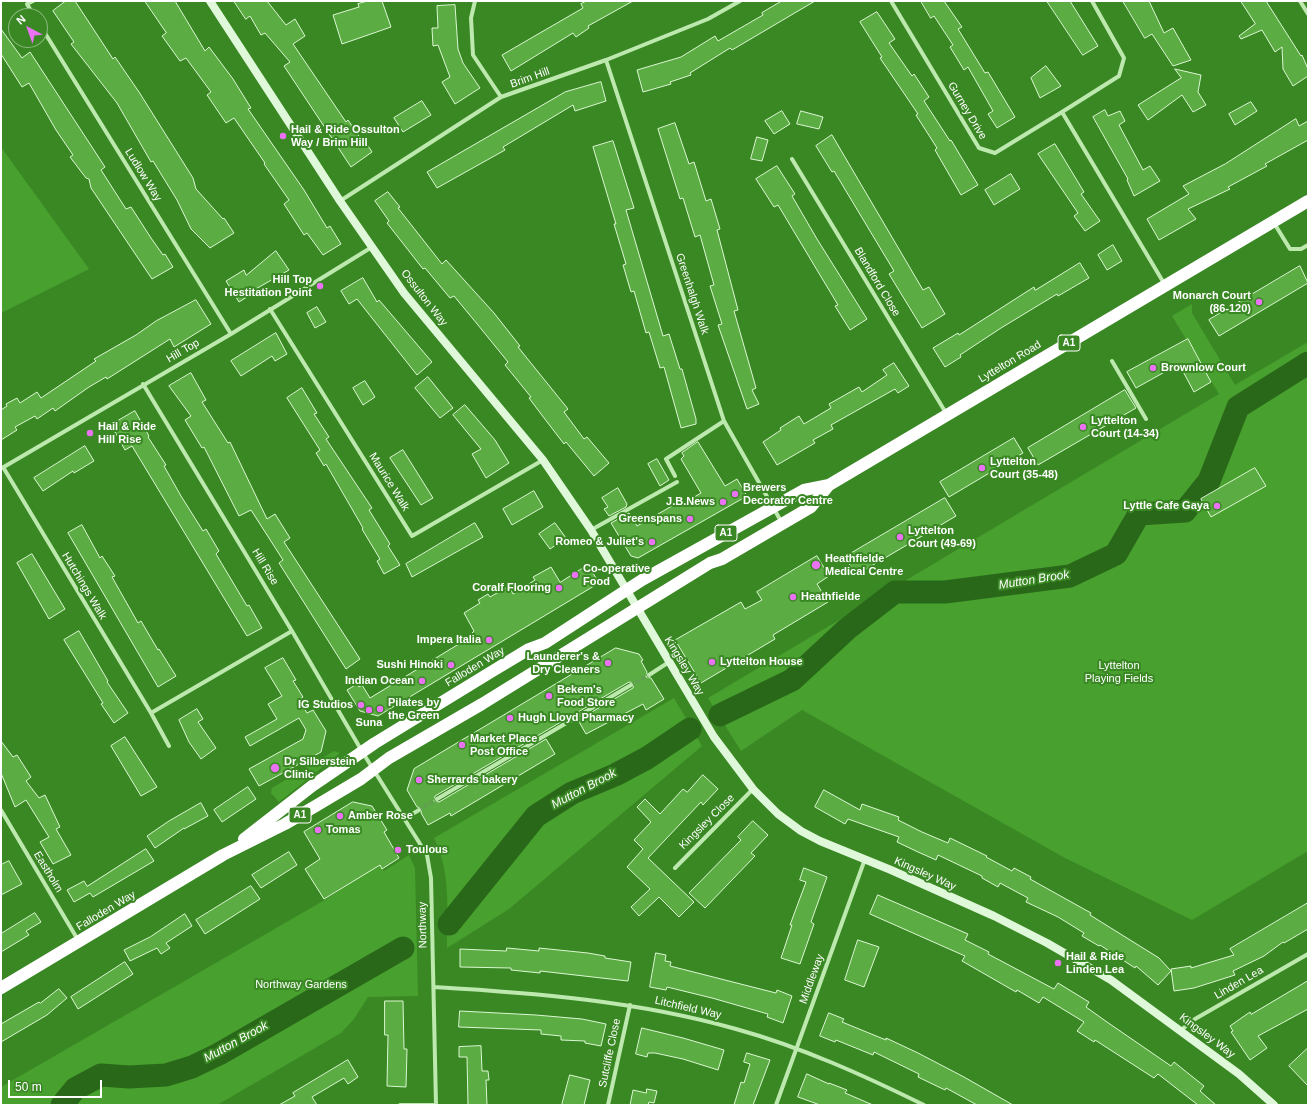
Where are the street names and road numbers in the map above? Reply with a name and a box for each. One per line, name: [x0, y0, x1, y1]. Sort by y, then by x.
street label: Brim Hill: [509, 65, 551, 91]
street label: Gurney Drive: [945, 80, 989, 142]
street label: Ludlow Way: [122, 146, 164, 204]
street label: Blandford Close: [851, 245, 903, 319]
street label: Greenhalgh Walk: [673, 252, 711, 336]
street label: Ossulton Way: [398, 267, 450, 329]
road number: A1: [1058, 335, 1080, 351]
street label: Hill Top: [164, 336, 202, 366]
street label: Lyttelton Road: [976, 338, 1044, 386]
street label: Maurice Walk: [366, 450, 412, 514]
road number: A1: [715, 525, 737, 541]
street label: Hill Rise: [249, 546, 281, 588]
street label: Hutchings Walk: [59, 550, 109, 622]
street label: Kingsley Way: [661, 634, 707, 698]
street label: Falloden Way: [443, 644, 507, 690]
street label: Kingsley Close: [677, 792, 737, 852]
road number: A1: [289, 807, 311, 823]
street label: Eastholm: [31, 849, 65, 895]
street label: Kingsley Way: [892, 855, 958, 893]
street label: Falloden Way: [74, 888, 138, 934]
street label: Northway: [416, 902, 430, 948]
street label: Middleway: [797, 952, 827, 1006]
street label: Linden Lea: [1212, 964, 1266, 1002]
street label: Litchfield Way: [653, 994, 723, 1022]
street label: Kingsley Way: [1177, 1011, 1237, 1061]
street label: Sutcliffe Close: [596, 1017, 624, 1089]

